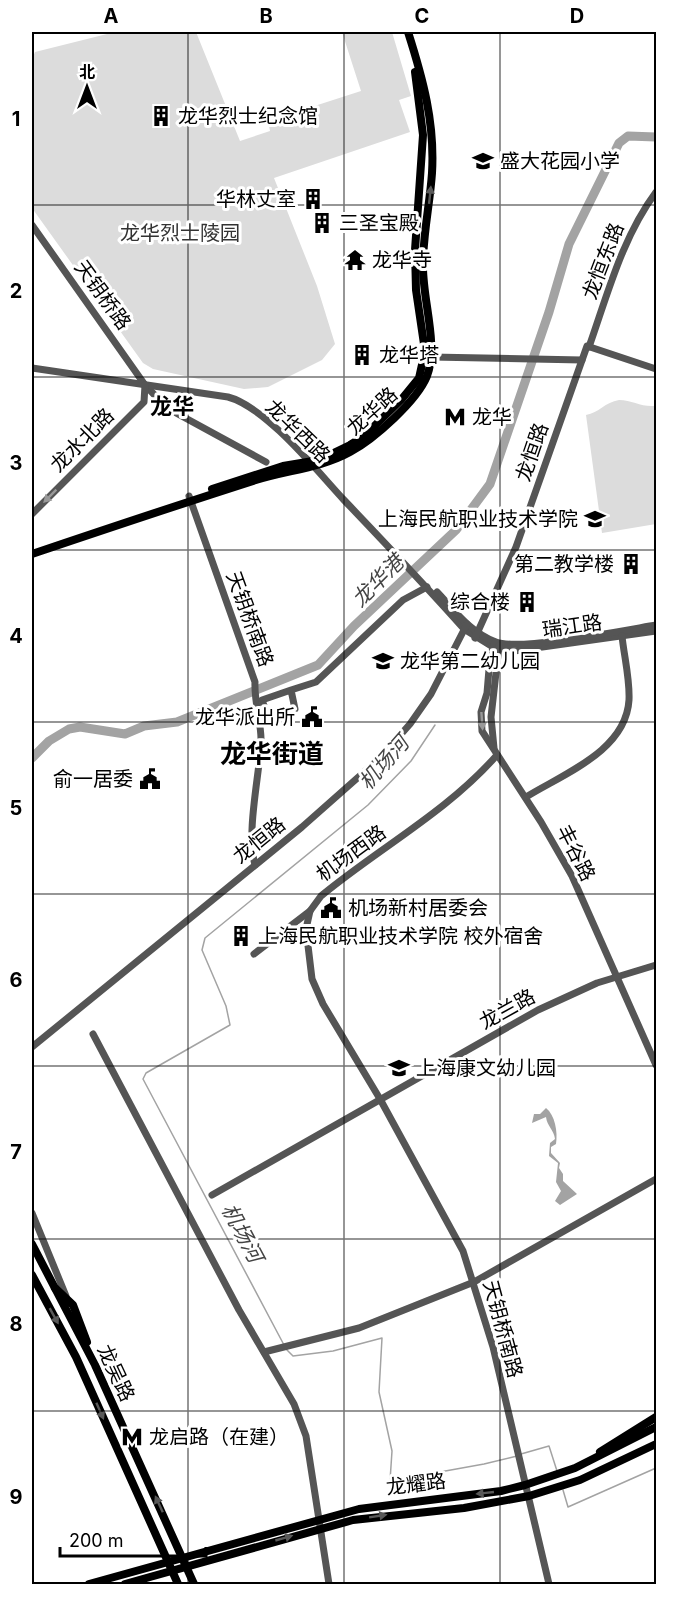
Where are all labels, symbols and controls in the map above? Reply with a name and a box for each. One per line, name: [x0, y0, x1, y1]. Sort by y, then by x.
text: A: [104, 4, 119, 28]
text: B: [259, 4, 273, 28]
text: C: [415, 4, 429, 28]
text: D: [570, 4, 584, 28]
north arrow: [57, 57, 117, 117]
text: 北: [79, 62, 95, 82]
building icon: 龙华烈士纪念馆: [149, 104, 173, 128]
place label: 龙华烈士纪念馆: [178, 104, 318, 128]
text: 1: [12, 107, 20, 131]
school or university icon: 盛大花园小学: [471, 149, 495, 173]
place label: 盛大花园小学: [500, 149, 620, 173]
one-way arrow: [425, 186, 435, 205]
place label: 华林丈室: [216, 187, 296, 211]
building icon: 华林丈室: [301, 187, 325, 211]
building icon: 三圣宝殿: [310, 211, 334, 235]
place label: 三圣宝殿: [339, 211, 419, 235]
street label: 龙恒东路: [577, 219, 629, 303]
park label: 龙华烈士陵园: [120, 221, 240, 245]
temple icon: 龙华寺: [343, 248, 367, 272]
place label: 龙华寺: [372, 248, 432, 272]
street label: 天钥桥路: [70, 256, 136, 334]
text: 2: [10, 279, 22, 303]
building icon: 龙华塔: [350, 343, 374, 367]
place label: 龙华塔: [379, 343, 439, 367]
street label: 龙华路: [342, 382, 402, 440]
district label: 龙华: [150, 393, 194, 419]
street label: 龙华西路: [261, 395, 335, 467]
street label: 龙水北路: [45, 403, 119, 477]
metro station icon: 龙华: [443, 405, 467, 429]
place label: 龙华: [472, 405, 512, 429]
street label: 龙恒路: [511, 420, 553, 484]
text: 3: [10, 451, 22, 475]
one-way arrow: [44, 488, 58, 502]
place label: 上海民航职业技术学院: [378, 507, 578, 531]
school or university icon: 上海民航职业技术学院: [583, 507, 607, 531]
water label: 龙华港: [347, 547, 411, 612]
place label: 第二教学楼: [514, 552, 614, 576]
building icon: 第二教学楼: [619, 552, 643, 576]
street label: 天钥桥南路: [222, 568, 278, 670]
place label: 综合楼: [450, 590, 510, 614]
building icon: 综合楼: [515, 590, 539, 614]
street label: 瑞江路: [541, 610, 603, 642]
text: 4: [9, 624, 23, 648]
school or university icon: 龙华第二幼儿园: [371, 649, 395, 673]
place label: 龙华第二幼儿园: [400, 649, 540, 673]
place label: 龙华派出所: [195, 705, 295, 729]
public building icon: 龙华派出所: [300, 705, 324, 729]
one-way arrow: [477, 712, 487, 731]
water label: 机场河: [354, 728, 416, 795]
district label: 龙华街道: [220, 738, 324, 769]
place label: 俞一居委: [53, 767, 133, 791]
public building icon: 俞一居委: [138, 767, 162, 791]
text: 5: [10, 796, 22, 820]
street label: 龙恒路: [228, 812, 290, 868]
street label: 机场西路: [312, 820, 390, 886]
street label: 丰谷路: [552, 821, 600, 885]
public building icon: 机场新村居委会: [319, 896, 343, 920]
place label: 机场新村居委会: [348, 896, 488, 920]
building icon: 上海民航职业技术学院 校外宿舍: [229, 924, 253, 948]
place label: 上海民航职业技术学院 校外宿舍: [258, 924, 544, 948]
text: 6: [10, 968, 23, 992]
street label: 龙兰路: [475, 984, 539, 1034]
school or university icon: 上海康文幼儿园: [387, 1056, 411, 1080]
place label: 上海康文幼儿园: [416, 1056, 556, 1080]
text: 7: [10, 1140, 22, 1164]
water label: 机场河: [217, 1199, 270, 1270]
street label: 天钥桥南路: [478, 1278, 528, 1380]
one-way arrow: [49, 1308, 59, 1325]
text: 8: [9, 1312, 23, 1336]
street label: 龙吴路: [92, 1341, 140, 1405]
one-way arrow: [95, 1402, 104, 1419]
metro station icon: 龙启路（在建）: [120, 1425, 144, 1449]
place label: 龙启路（在建）: [149, 1425, 289, 1449]
street label: 龙耀路: [385, 1468, 447, 1500]
text: 9: [10, 1485, 23, 1509]
one-way arrow: [475, 1488, 494, 1497]
one-way arrow: [154, 1495, 164, 1513]
one-way arrow: [369, 1511, 388, 1520]
scale bar: [60, 1520, 206, 1558]
text: 200 m: [69, 1530, 124, 1551]
one-way arrow: [275, 1533, 293, 1542]

